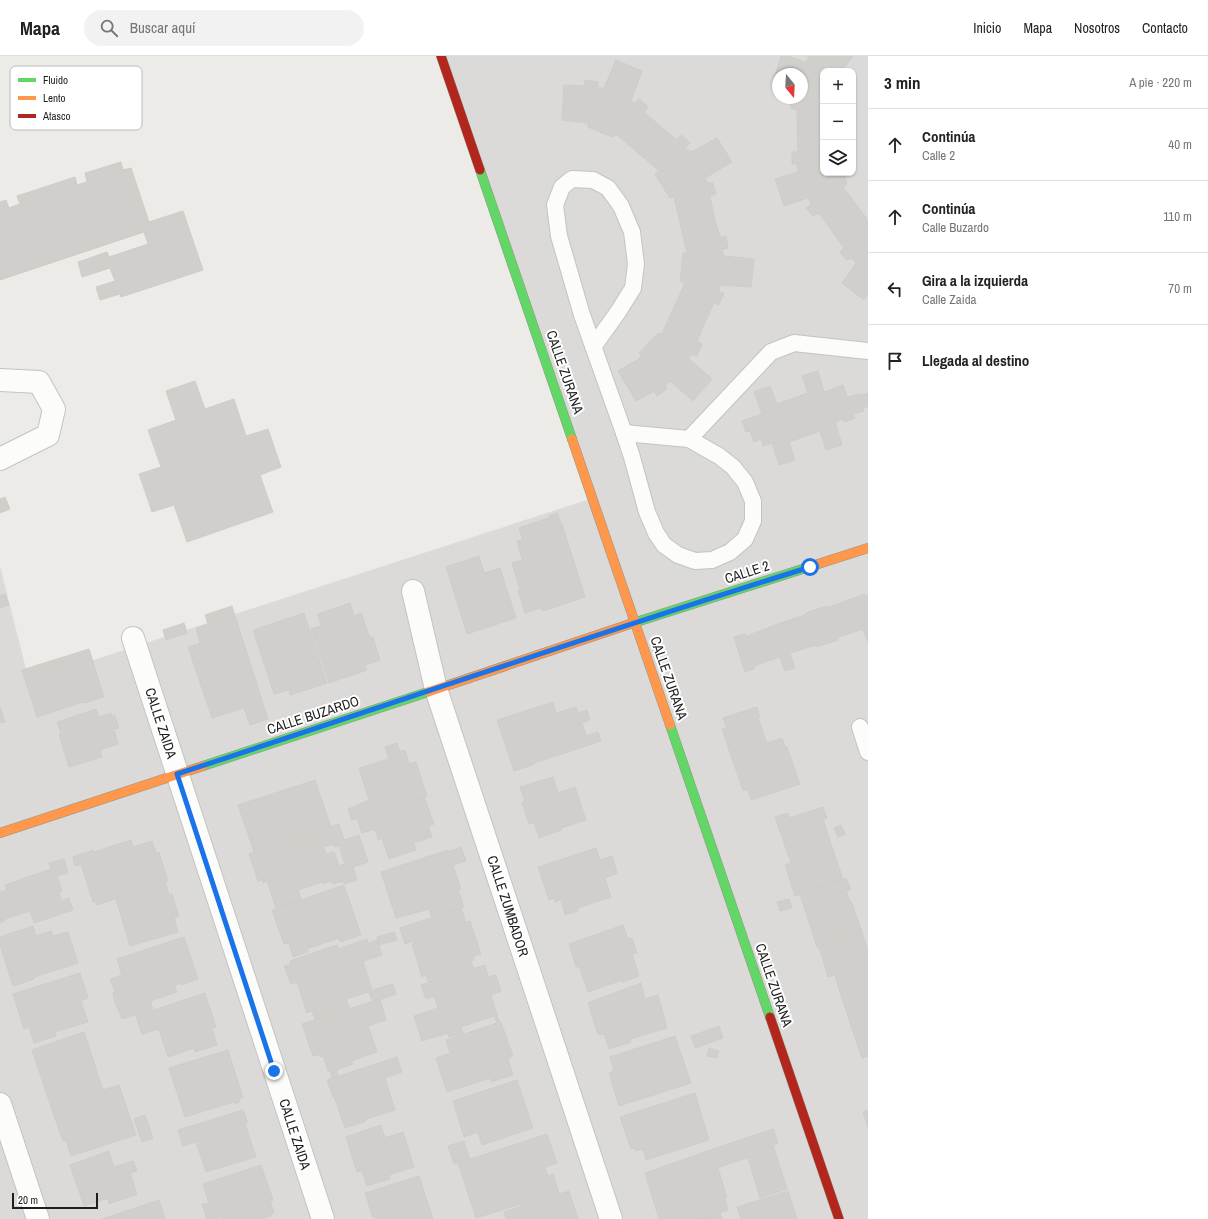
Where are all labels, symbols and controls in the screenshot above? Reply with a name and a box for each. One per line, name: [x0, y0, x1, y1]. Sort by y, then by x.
search box: [84, 10, 364, 46]
text: Mapa: [20, 15, 60, 41]
icon: search: [98, 17, 120, 39]
text: Buscar aquí: [130, 17, 195, 38]
text: Inicio: [973, 19, 1001, 37]
text: Mapa: [1023, 19, 1052, 37]
text: Nosotros: [1074, 19, 1120, 37]
text: Contacto: [1142, 19, 1188, 37]
legend: [10, 66, 142, 130]
north arrow: [772, 68, 808, 104]
map controls: [820, 68, 856, 176]
button: +: [820, 68, 856, 104]
text: 3 min: [884, 71, 920, 94]
text: Fluido: [43, 73, 68, 87]
text: A pie · 220 m: [1129, 74, 1192, 91]
text: Lento: [43, 91, 66, 105]
button: −: [820, 104, 856, 140]
text: Atasco: [42, 109, 71, 123]
text: Continúa: [922, 126, 975, 147]
icon: ahead: [884, 134, 906, 156]
text: 40 m: [1168, 136, 1192, 153]
button: layers: [820, 140, 856, 176]
text: Calle 2: [922, 147, 955, 164]
text: Continúa: [922, 198, 975, 219]
icon: ahead: [884, 206, 906, 228]
text: 110 m: [1163, 208, 1192, 225]
text: Calle Buzardo: [922, 219, 989, 236]
text: Gira a la izquierda: [922, 270, 1028, 291]
icon: left: [884, 278, 906, 300]
text: 70 m: [1168, 280, 1192, 297]
text: Calle Zaida: [922, 291, 977, 308]
street label: CALLE ZURANA: [542, 328, 588, 416]
icon: arrive: [884, 350, 906, 372]
text: Llegada al destino: [922, 350, 1029, 371]
street label: CALLE 2: [722, 556, 772, 588]
route start: [801, 558, 819, 576]
street label: CALLE ZURANA: [646, 634, 692, 722]
street label: CALLE ZAIDA: [141, 685, 181, 761]
street label: CALLE BUZARDO: [265, 692, 361, 738]
street label: CALLE ZUMBADOR: [483, 853, 533, 959]
street label: CALLE ZURANA: [751, 941, 797, 1029]
route end: [265, 1062, 283, 1080]
street label: CALLE ZAIDA: [275, 1096, 315, 1172]
scale bar: [12, 1191, 98, 1210]
text: 20 m: [18, 1193, 38, 1207]

